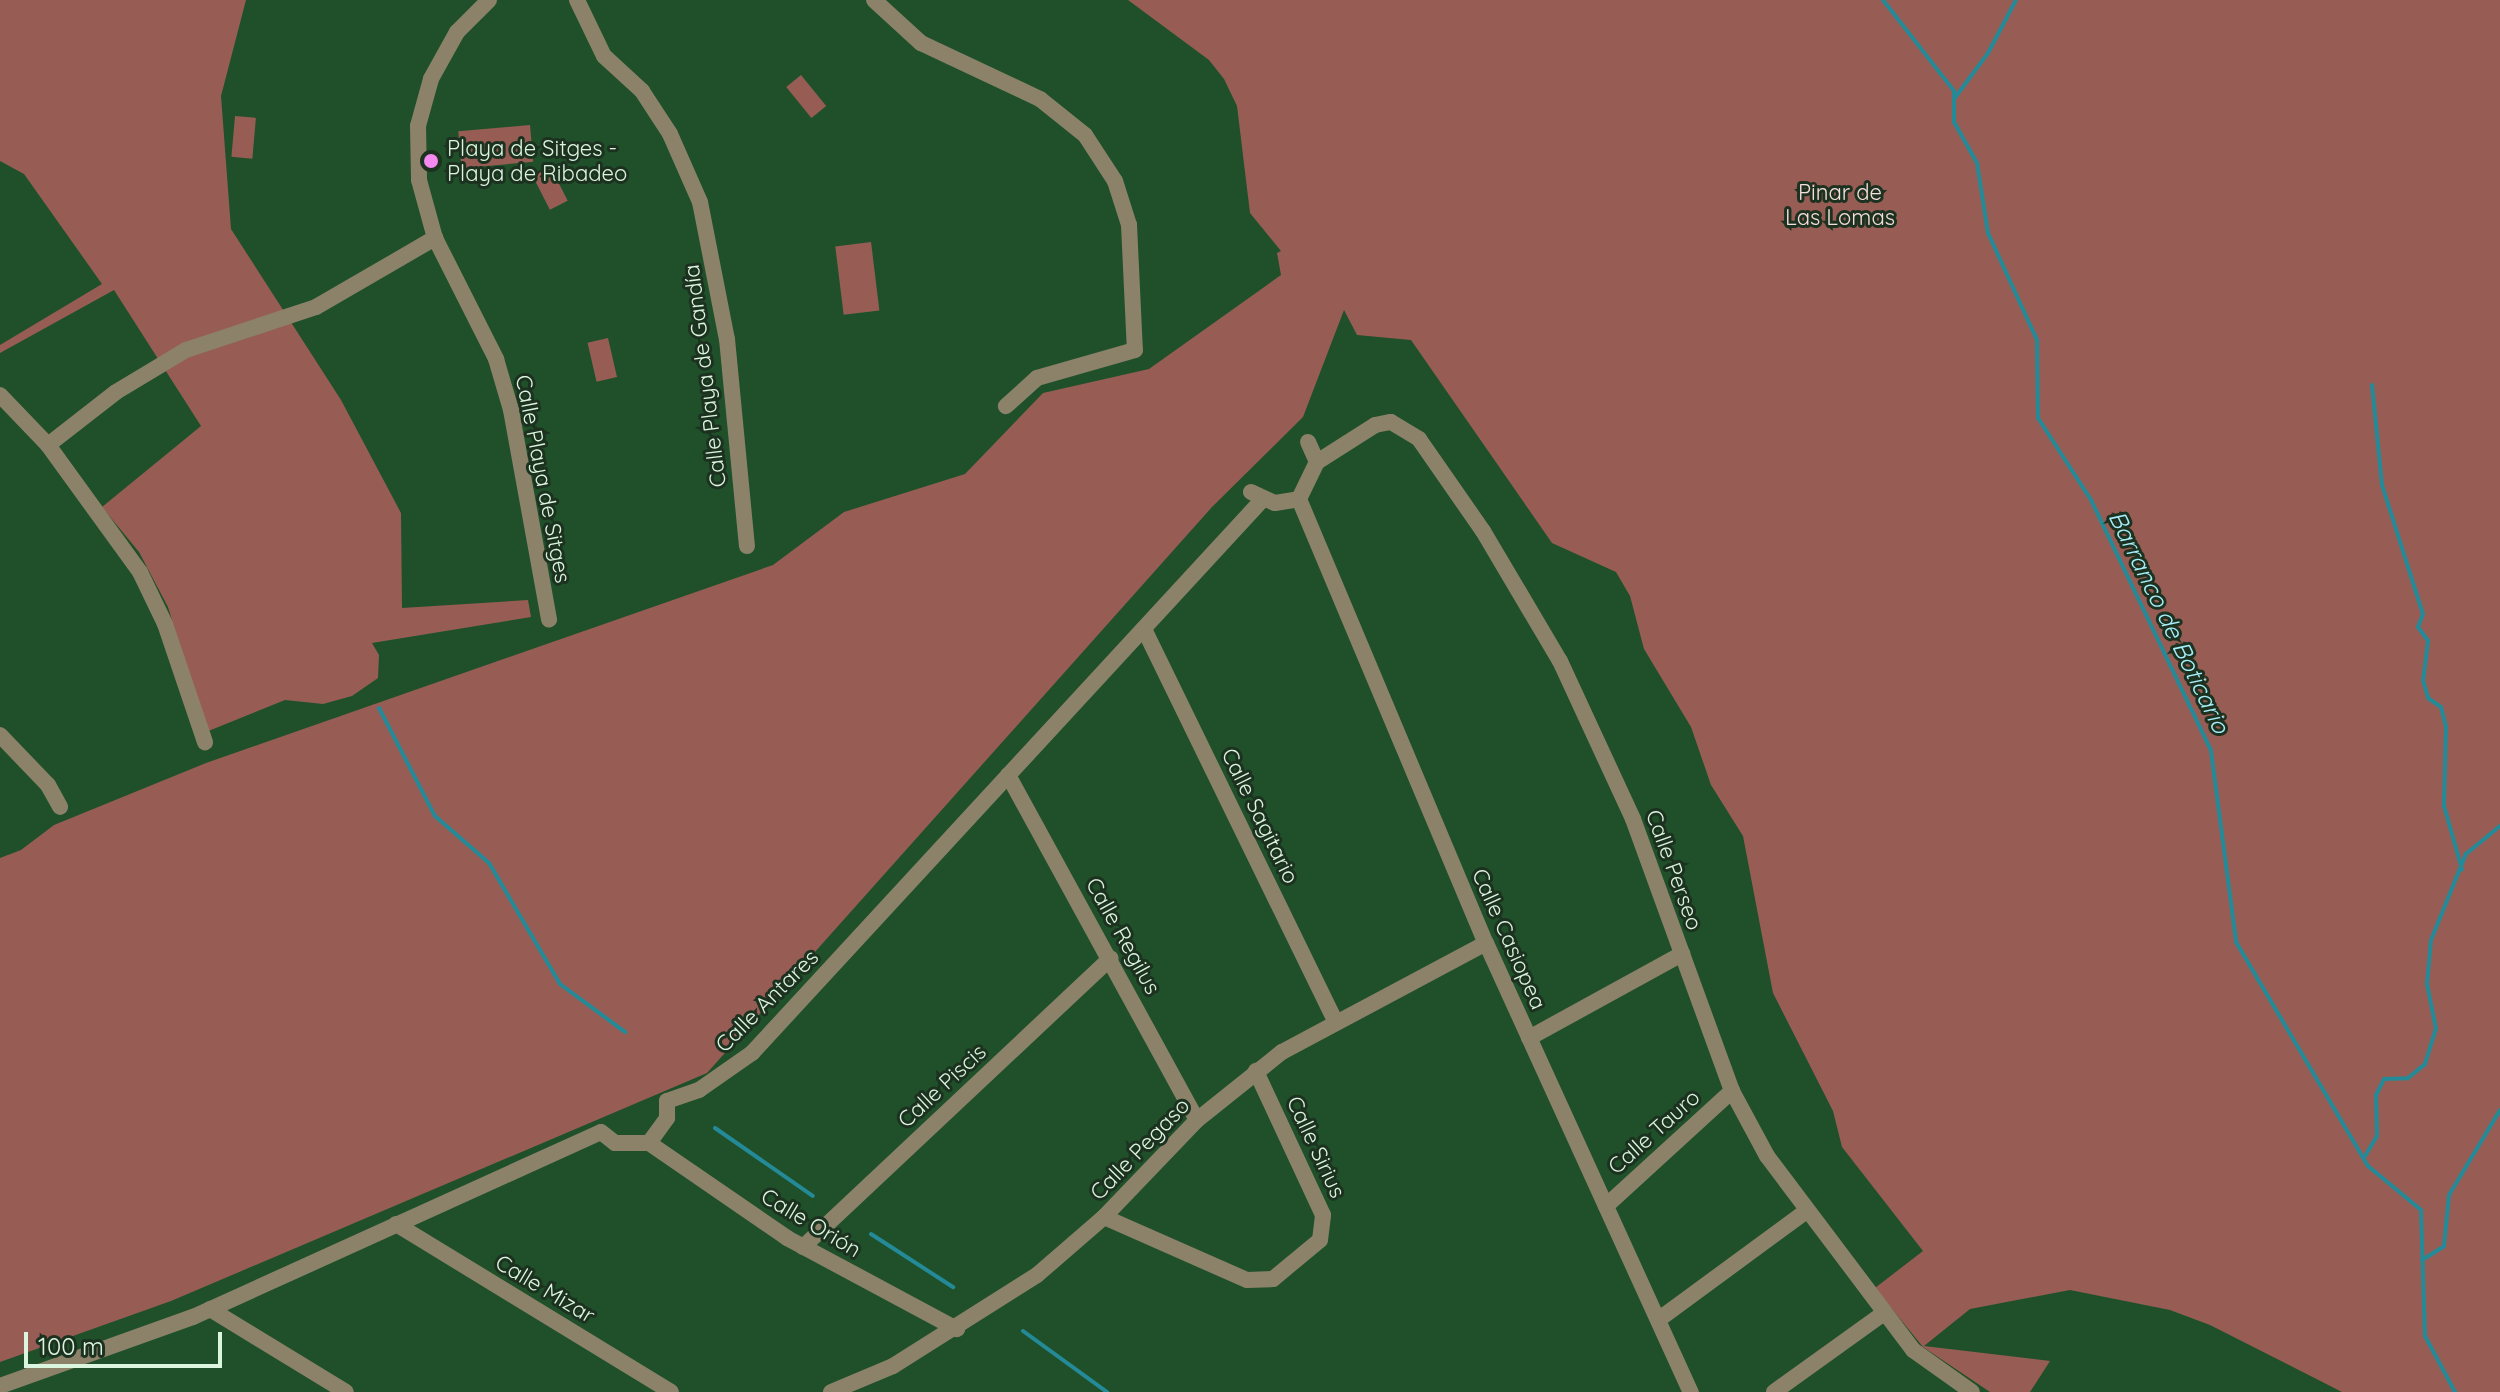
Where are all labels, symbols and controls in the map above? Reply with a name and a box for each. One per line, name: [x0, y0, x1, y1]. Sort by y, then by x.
place label: Playa de Sitges - Playa de Ribadeo: [447, 135, 627, 186]
marker: Playa de Sitges - Playa de Ribadeo: [422, 152, 440, 170]
park label: Pinar de Las Lomas: [1785, 179, 1895, 230]
street label: Calle Playa de Gandía: [678, 263, 732, 489]
street label: Calle Playa de Sitges: [510, 373, 576, 585]
water label: Barranco de Boticario: [2103, 506, 2235, 738]
street label: Calle Sagitario: [1216, 744, 1304, 888]
street label: Calle Perseo: [1640, 806, 1708, 934]
street label: Calle Casiopea: [1466, 865, 1552, 1013]
street label: Calle Regilus: [1080, 873, 1166, 999]
street label: Calle Antares: [710, 944, 824, 1058]
street label: Calle Piscis: [893, 1039, 991, 1133]
street label: Calle Tauro: [1603, 1084, 1705, 1180]
street label: Calle Pegaso: [1085, 1092, 1195, 1206]
street label: Calle Sirius: [1281, 1092, 1351, 1202]
street label: Calle Orión: [756, 1183, 866, 1263]
street label: Calle Mizar: [491, 1249, 599, 1329]
scale bar: [28, 1316, 226, 1366]
text: 100 m: [38, 1331, 104, 1361]

